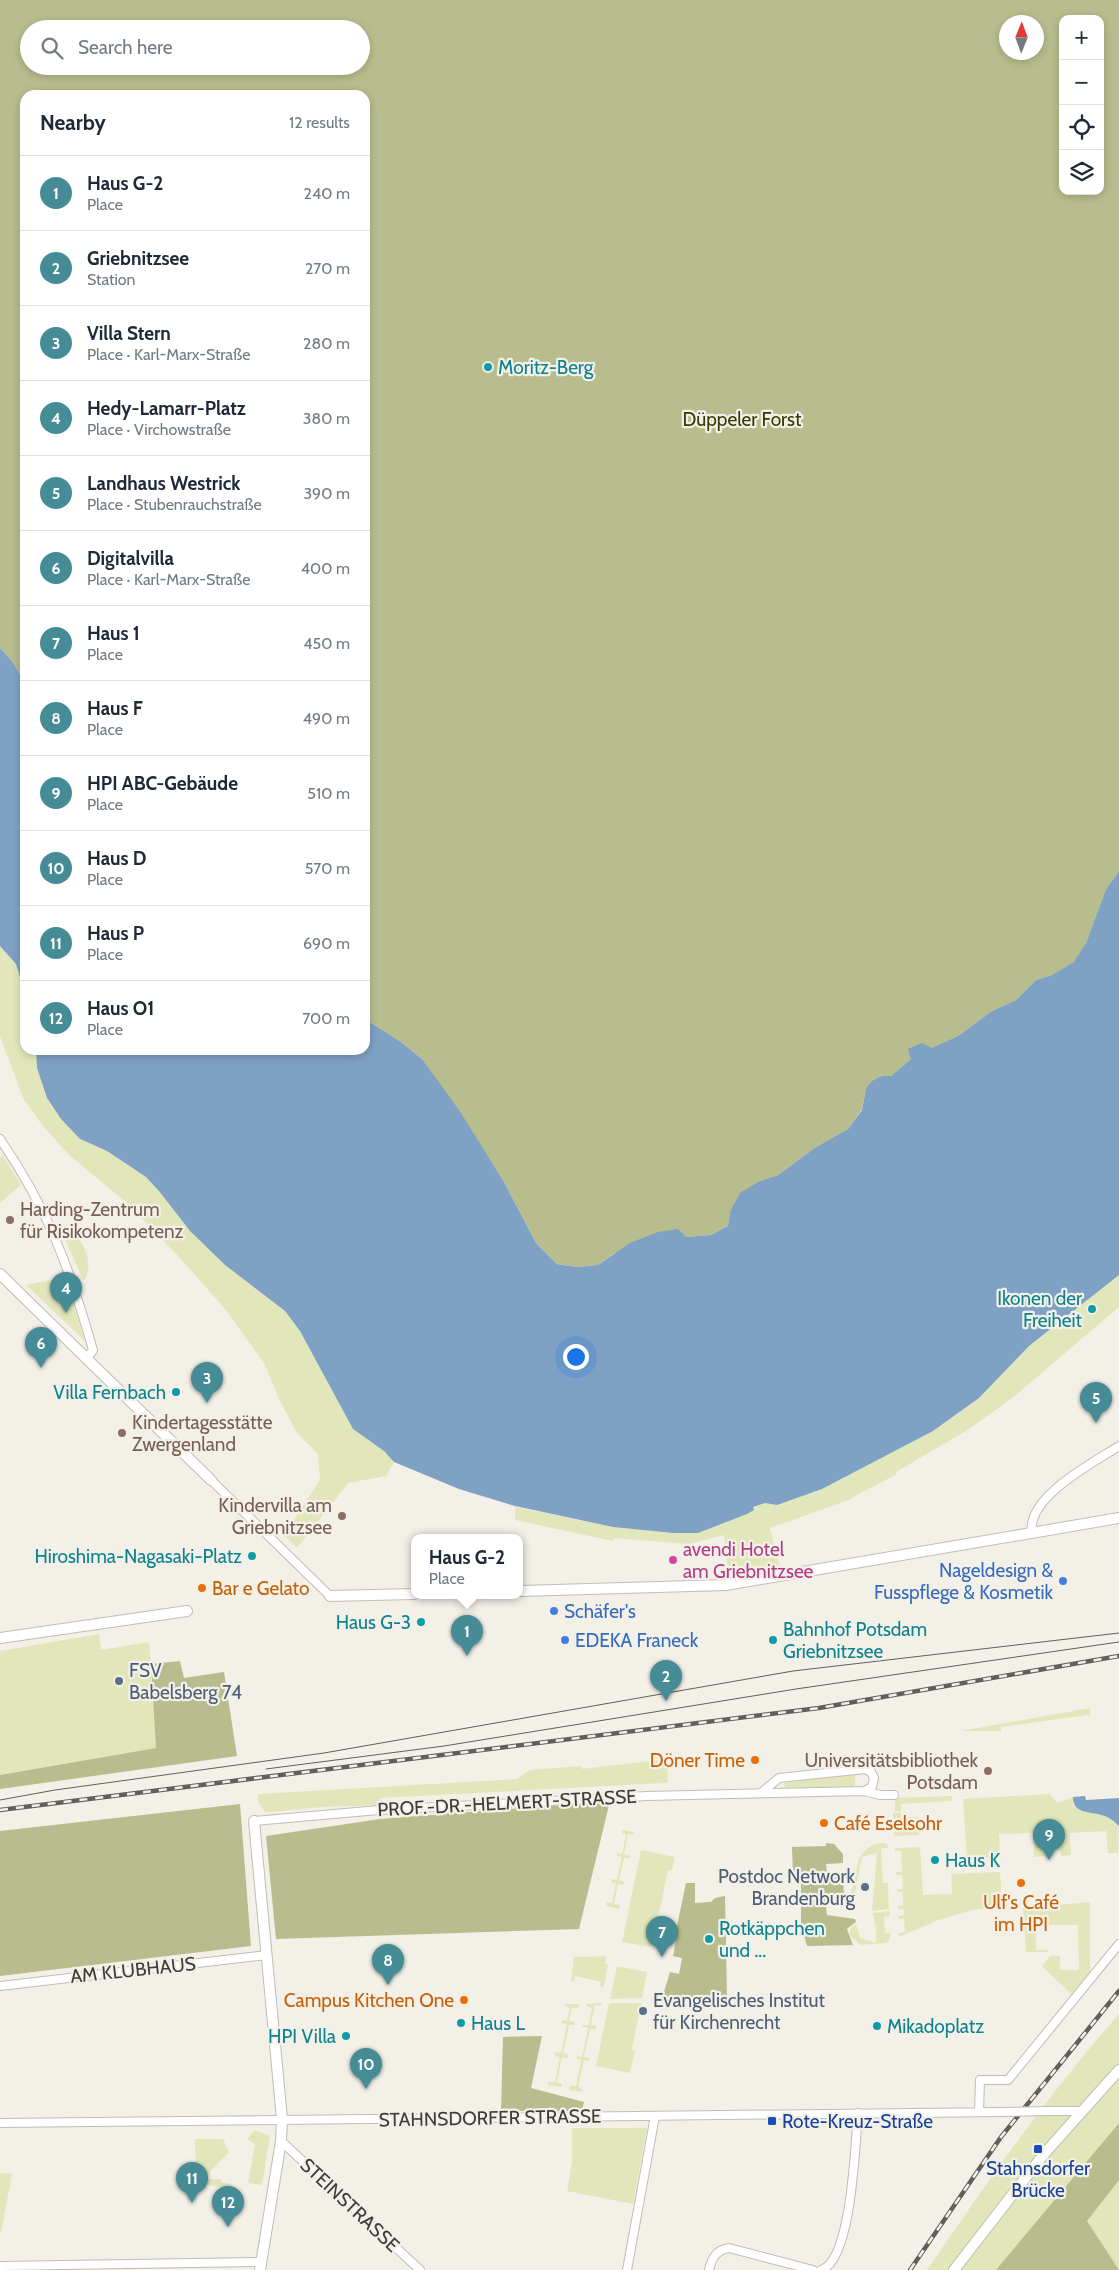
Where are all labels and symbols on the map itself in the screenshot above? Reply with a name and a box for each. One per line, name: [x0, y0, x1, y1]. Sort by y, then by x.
north arrow: [999, 15, 1044, 60]
place label: Moritz-Berg: [498, 356, 594, 379]
marker: Moritz-Berg: [482, 361, 494, 373]
park label: Düppeler Forst: [683, 408, 802, 431]
place label: Harding-Zentrum für Risikokompetenz: [20, 1198, 184, 1243]
marker: Harding-Zentrum für Risikokompetenz: [4, 1214, 16, 1226]
pin: 4: [50, 1272, 82, 1313]
place label: Ikonen der Freiheit: [997, 1287, 1083, 1332]
marker: Ikonen der Freiheit: [1086, 1303, 1098, 1315]
pin: 6: [25, 1327, 57, 1368]
your location: [563, 1344, 589, 1370]
pin: 3: [191, 1362, 223, 1403]
place label: Villa Fernbach: [53, 1381, 166, 1404]
pin: 5: [1080, 1382, 1112, 1423]
marker: Villa Fernbach: [170, 1386, 182, 1398]
place label: Kindertagesstätte Zwergenland: [132, 1411, 273, 1456]
marker: Kindertagesstätte Zwergenland: [116, 1427, 128, 1439]
place label: Kindervilla am Griebnitzsee: [218, 1494, 332, 1539]
marker: Kindervilla am Griebnitzsee: [336, 1510, 348, 1522]
place label: avendi Hotel am Griebnitzsee: [683, 1538, 814, 1583]
place label: Hiroshima-Nagasaki-Platz: [34, 1545, 242, 1568]
marker: Hiroshima-Nagasaki-Platz: [246, 1550, 258, 1562]
marker: avendi Hotel am Griebnitzsee: [667, 1554, 679, 1566]
place label: Nageldesign & Fusspflege & Kosmetik: [874, 1559, 1053, 1604]
marker: Nageldesign & Fusspflege & Kosmetik: [1057, 1575, 1069, 1587]
place label: Bar e Gelato: [212, 1577, 309, 1600]
marker: Bar e Gelato: [196, 1582, 208, 1594]
place label: Schäfer's: [564, 1600, 636, 1623]
marker: Schäfer's: [548, 1605, 560, 1617]
place label: Haus G-3: [336, 1611, 411, 1634]
pin: 1: [451, 1615, 483, 1656]
marker: Haus G-3: [415, 1616, 427, 1628]
place label: Bahnhof Potsdam Griebnitzsee: [783, 1618, 927, 1663]
place label: EDEKA Franeck: [575, 1629, 699, 1652]
marker: EDEKA Franeck: [559, 1634, 571, 1646]
marker: Bahnhof Potsdam Griebnitzsee: [767, 1634, 779, 1646]
place label: FSV Babelsberg 74: [129, 1659, 242, 1704]
pin: 2: [650, 1660, 682, 1701]
marker: FSV Babelsberg 74: [113, 1675, 125, 1687]
place label: Döner Time: [650, 1749, 745, 1772]
place label: Universitätsbibliothek Potsdam: [805, 1749, 978, 1794]
marker: Döner Time: [749, 1754, 761, 1766]
marker: Universitätsbibliothek Potsdam: [982, 1765, 994, 1777]
street label: PROF.-DR.-HELMERT-STRASSE: [377, 1785, 637, 1821]
place label: Café Eselsohr: [834, 1812, 942, 1835]
marker: Café Eselsohr: [818, 1817, 830, 1829]
pin: 9: [1033, 1819, 1065, 1860]
place label: Haus K: [945, 1849, 1000, 1872]
marker: Haus K: [929, 1854, 941, 1866]
place label: Postdoc Network Brandenburg: [718, 1865, 856, 1910]
marker: Ulf's Café im HPI: [1015, 1877, 1027, 1889]
marker: Postdoc Network Brandenburg: [859, 1881, 871, 1893]
place label: Ulf's Café im HPI: [983, 1891, 1059, 1936]
pin: 7: [646, 1916, 678, 1957]
place label: Rotkäppchen und ...: [719, 1917, 825, 1962]
marker: Rotkäppchen und ...: [703, 1933, 715, 1945]
pin: 8: [372, 1944, 404, 1985]
street label: AM KLUBHAUS: [69, 1952, 197, 1988]
place label: Campus Kitchen One: [284, 1989, 454, 2012]
place label: Evangelisches Institut für Kirchenrecht: [653, 1989, 826, 2034]
marker: Campus Kitchen One: [458, 1994, 470, 2006]
marker: Evangelisches Institut für Kirchenrecht: [637, 2005, 649, 2017]
place label: Haus L: [471, 2012, 525, 2035]
place label: Mikadoplatz: [887, 2015, 984, 2038]
marker: Haus L: [455, 2017, 467, 2029]
marker: Mikadoplatz: [871, 2020, 883, 2032]
place label: HPI Villa: [268, 2025, 336, 2048]
marker: HPI Villa: [340, 2030, 352, 2042]
pin: 10: [350, 2048, 382, 2089]
street label: STAHNSDORFER STRASSE: [378, 2105, 602, 2131]
place label: Rote-Kreuz-Straße: [782, 2110, 933, 2133]
marker: Rote-Kreuz-Straße: [766, 2115, 778, 2127]
marker: Stahnsdorfer Brücke: [1032, 2143, 1044, 2155]
street label: STEINSTRASSE: [296, 2153, 404, 2257]
place label: Stahnsdorfer Brücke: [986, 2157, 1090, 2202]
pin: 11: [176, 2162, 208, 2203]
pin: 12: [212, 2186, 244, 2227]

